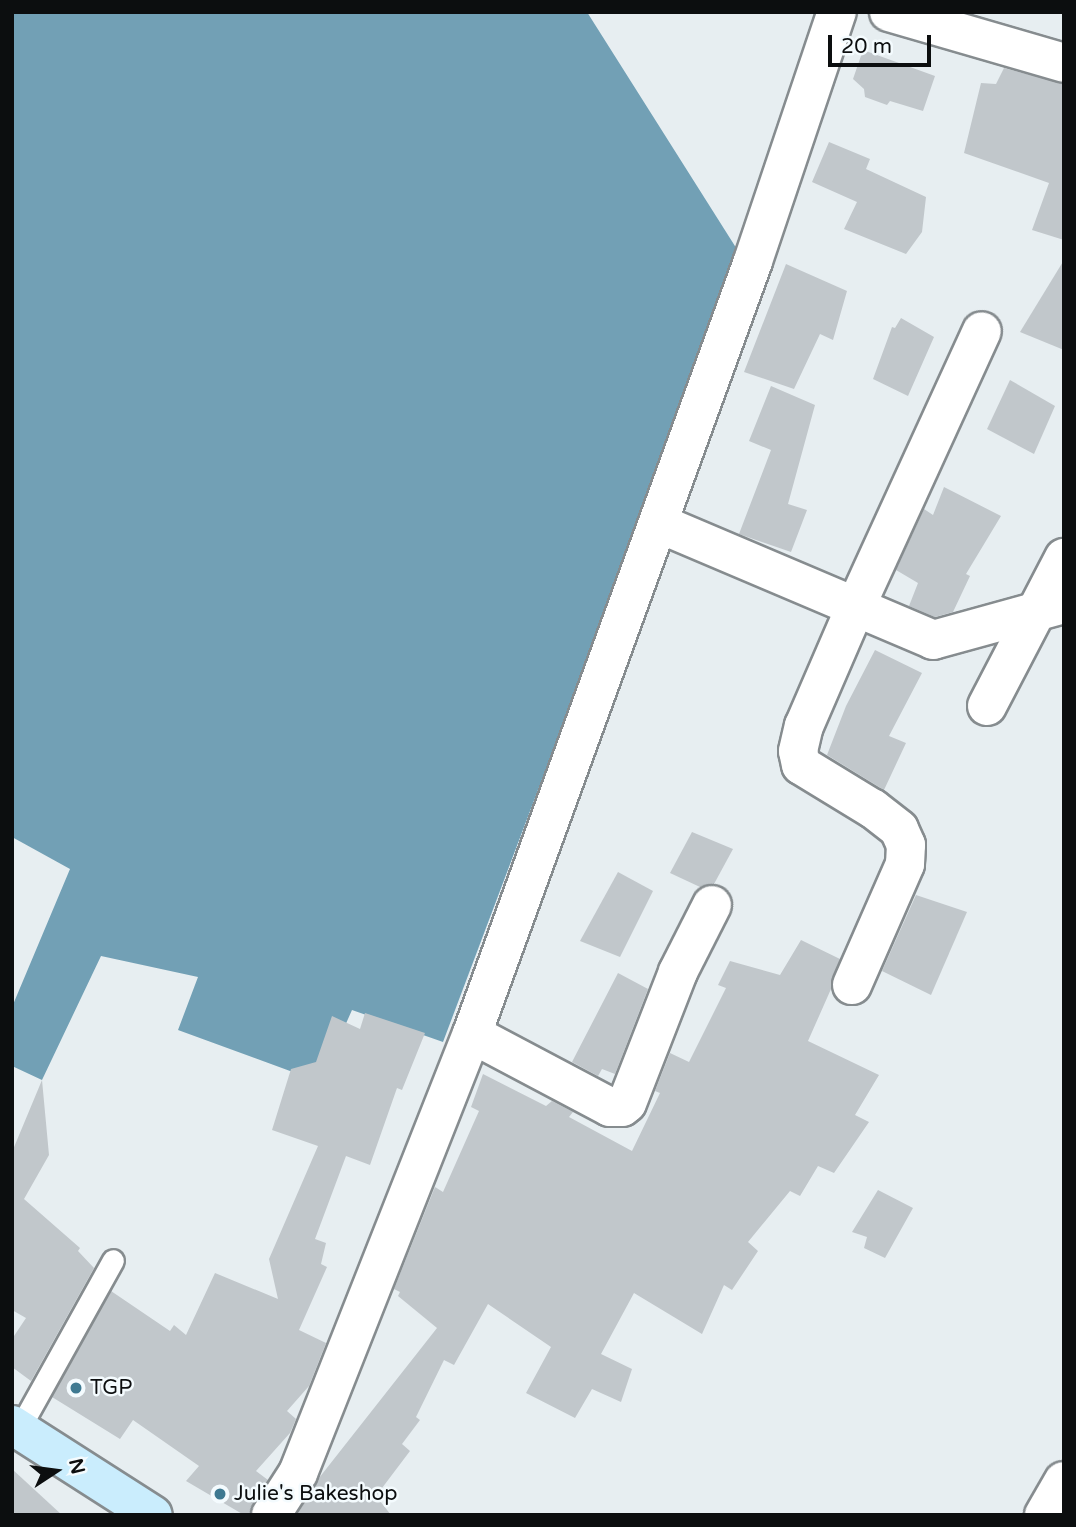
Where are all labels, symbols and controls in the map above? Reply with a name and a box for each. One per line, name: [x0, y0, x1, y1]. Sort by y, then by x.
scale bar: [831, 21, 934, 65]
text: 20 m: [841, 34, 892, 59]
place label: TGP: [90, 1375, 132, 1401]
marker: TGP: [68, 1380, 84, 1396]
north arrow: [21, 1436, 91, 1506]
text: N: [64, 1456, 89, 1476]
place label: Julie's Bakeshop: [234, 1481, 398, 1507]
marker: Julie's Bakeshop: [212, 1486, 228, 1502]

